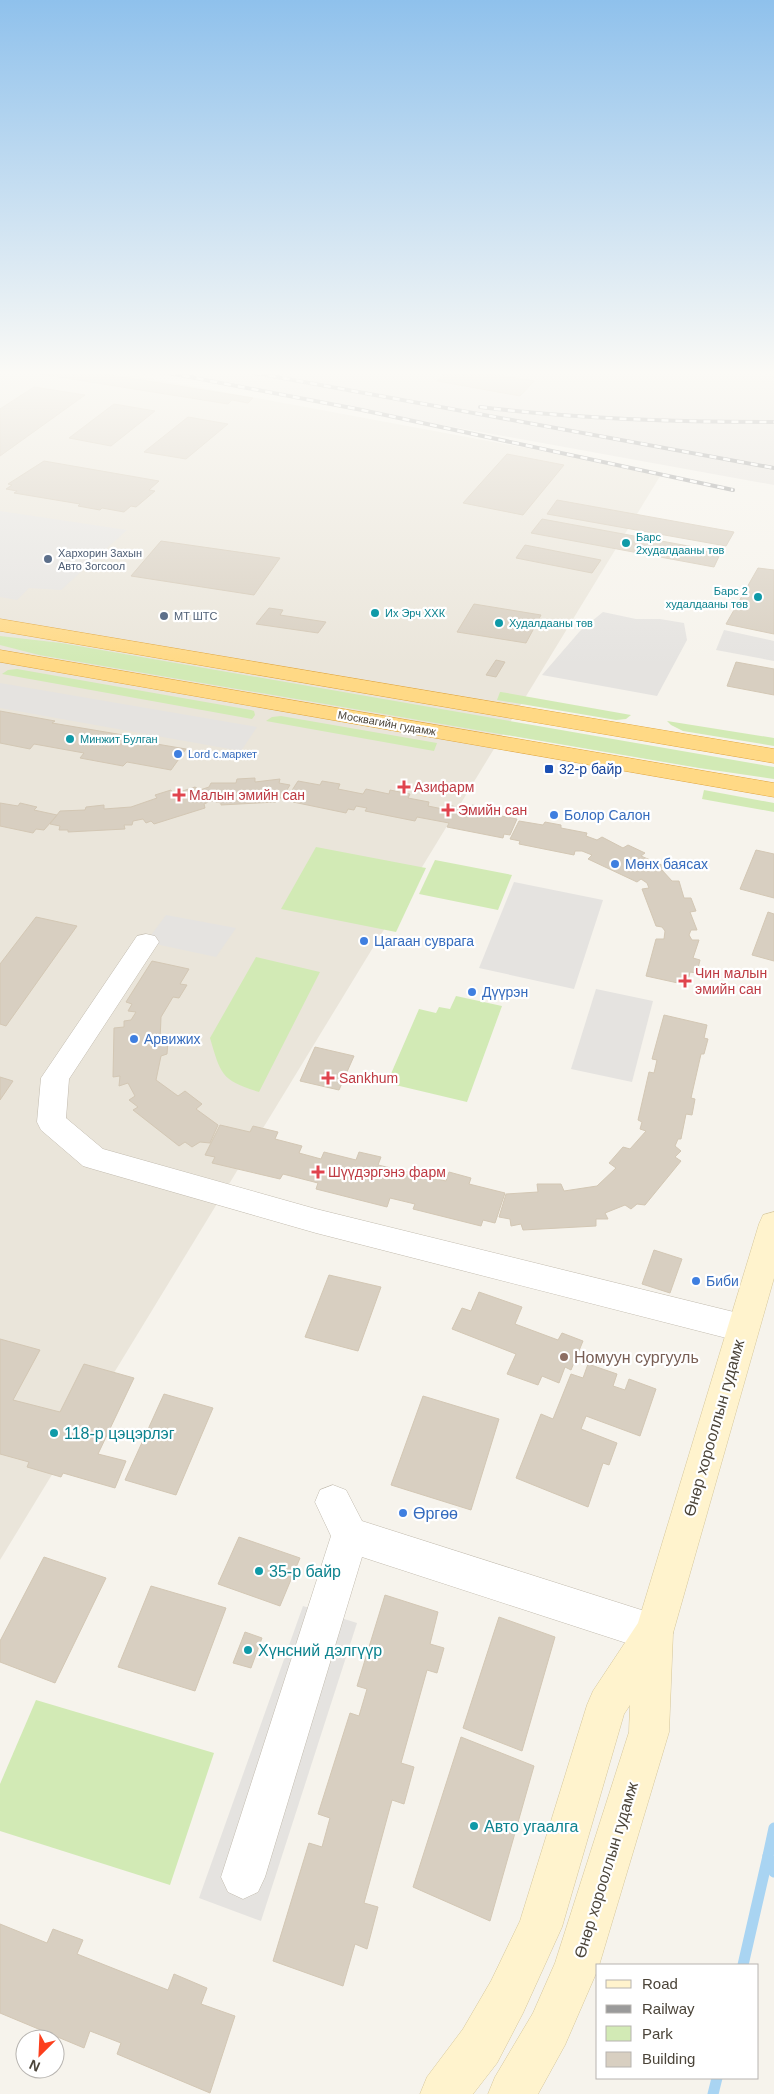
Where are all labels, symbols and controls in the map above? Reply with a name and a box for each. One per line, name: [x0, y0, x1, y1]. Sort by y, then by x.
place label: Барс 2худалдааны төв: [636, 531, 725, 556]
marker: Барс 2худалдааны төв: [620, 537, 632, 549]
place label: Хархорин 3ахын Авто 3огсоол: [58, 547, 142, 572]
marker: Хархорин 3ахын Авто 3огсоол: [42, 553, 54, 565]
place label: Барс 2 худалдааны төв: [666, 585, 748, 610]
marker: Барс 2 худалдааны төв: [752, 591, 764, 603]
marker: Их Эрч ХХК: [369, 607, 381, 619]
place label: Их Эрч ХХК: [385, 607, 446, 619]
marker: MT ШТС: [158, 610, 170, 622]
place label: MT ШТС: [174, 610, 218, 622]
marker: Худалдааны төв: [493, 617, 505, 629]
place label: Худалдааны төв: [509, 617, 593, 629]
street label: Москвагийн гудамж: [337, 708, 438, 738]
marker: Минжит Булган: [64, 733, 76, 745]
place label: Минжит Булган: [80, 733, 158, 745]
marker: Lord с.маркет: [172, 748, 184, 760]
place label: Lord с.маркет: [188, 748, 257, 760]
place label: 32-р байр: [559, 761, 622, 777]
marker: 32-р байр: [543, 763, 555, 775]
place label: Азифарм: [414, 779, 474, 795]
marker: Азифарм: [398, 781, 410, 793]
place label: Малын эмийн сан: [189, 787, 305, 803]
marker: Малын эмийн сан: [173, 789, 185, 801]
place label: Эмийн сан: [458, 802, 527, 818]
marker: Эмийн сан: [442, 804, 454, 816]
place label: Болор Салон: [564, 807, 650, 823]
marker: Болор Салон: [548, 809, 560, 821]
place label: Мөнх баясах: [625, 856, 708, 872]
marker: Мөнх баясах: [609, 858, 621, 870]
place label: Цагаан суврага: [374, 933, 474, 949]
marker: Цагаан суврага: [358, 935, 370, 947]
place label: Чин малын эмийн сан: [695, 965, 767, 997]
marker: Чин малын эмийн сан: [679, 975, 691, 987]
place label: Дүүрэн: [482, 984, 528, 1000]
marker: Дүүрэн: [466, 986, 478, 998]
place label: Арвижих: [144, 1031, 201, 1047]
marker: Арвижих: [128, 1033, 140, 1045]
place label: Sankhum: [339, 1070, 398, 1086]
marker: Sankhum: [321, 1071, 335, 1085]
place label: Шүүдэргэнэ фарм: [328, 1164, 446, 1180]
marker: Шүүдэргэнэ фарм: [312, 1166, 324, 1178]
place label: Биби: [706, 1273, 739, 1289]
marker: Биби: [690, 1275, 702, 1287]
street label: Өнөр хорооллын гудамж: [681, 1337, 748, 1518]
place label: Номуун сургууль: [574, 1349, 699, 1366]
marker: Номуун сургууль: [558, 1351, 570, 1363]
place label: 118-р цэцэрлэг: [64, 1425, 175, 1442]
marker: 118-р цэцэрлэг: [48, 1427, 60, 1439]
place label: Өргөө: [413, 1505, 458, 1522]
marker: Өргөө: [397, 1507, 409, 1519]
place label: 35-р байр: [269, 1563, 341, 1580]
marker: 35-р байр: [253, 1565, 265, 1577]
place label: Хүнсний дэлгүүр: [258, 1642, 382, 1659]
marker: Хүнсний дэлгүүр: [242, 1644, 254, 1656]
street label: Өнөр хорооллын гудамж: [571, 1780, 641, 1960]
place label: Авто угаалга: [484, 1818, 578, 1835]
marker: Авто угаалга: [468, 1820, 480, 1832]
legend: [596, 1964, 759, 2079]
text: Road: [642, 1975, 678, 1992]
text: Railway: [642, 2000, 695, 2017]
text: Park: [642, 2025, 673, 2042]
north arrow: [15, 2029, 65, 2079]
text: Building: [642, 2050, 695, 2067]
text: N: [27, 2057, 43, 2075]

